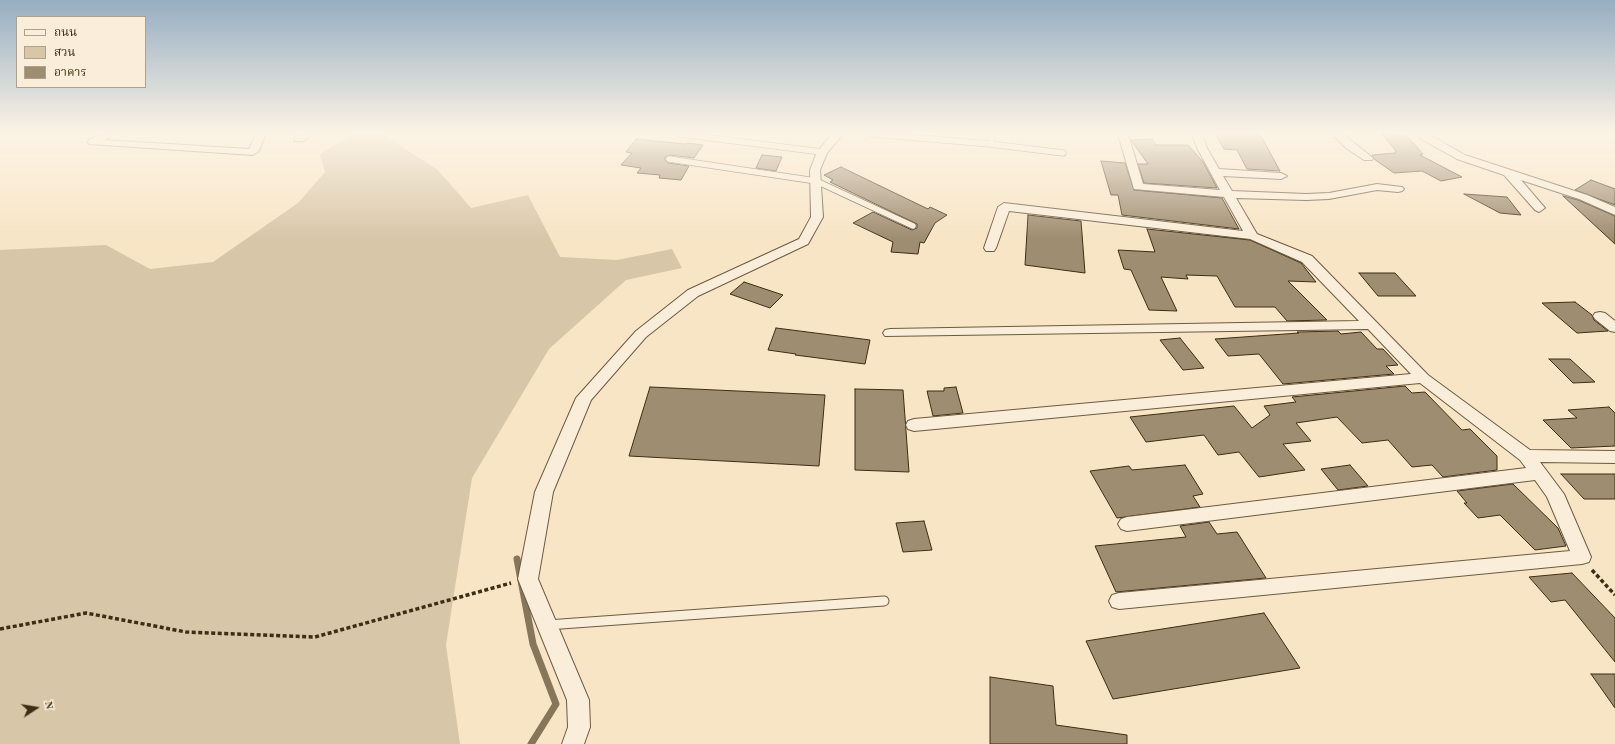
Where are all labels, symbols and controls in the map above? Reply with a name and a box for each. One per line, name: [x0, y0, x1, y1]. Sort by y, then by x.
legend: [16, 16, 146, 88]
text: ถนน: [54, 27, 77, 39]
text: สวน: [54, 47, 75, 59]
text: อาคาร: [54, 67, 86, 79]
north arrow: [16, 688, 56, 728]
text: N: [42, 700, 54, 711]

